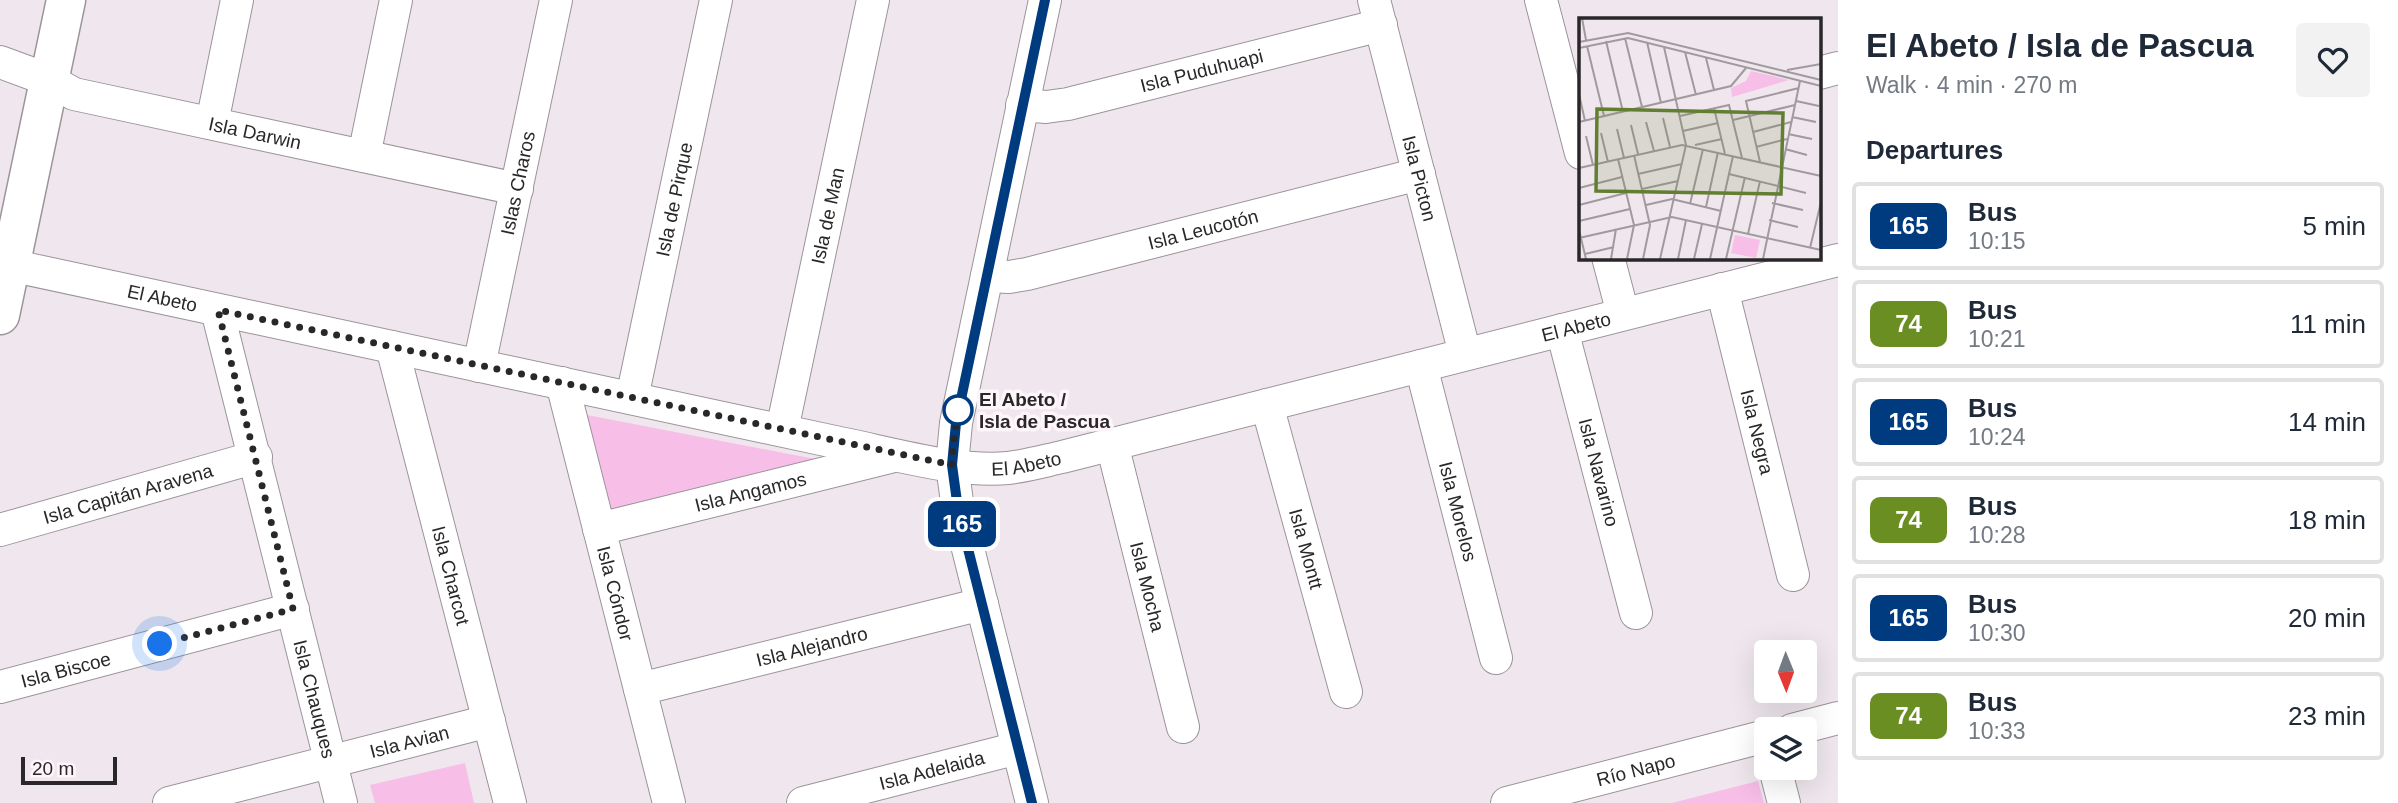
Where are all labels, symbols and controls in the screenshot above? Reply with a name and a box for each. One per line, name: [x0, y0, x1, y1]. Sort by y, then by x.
inset map: [1579, 18, 1820, 259]
button: heart: [2296, 23, 2370, 97]
text: El Abeto / Isla de Pascua: [1866, 27, 2254, 64]
street label: Isla Puduhuapi: [1138, 45, 1265, 96]
text: Walk · 4 min · 270 m: [1866, 72, 2077, 98]
street label: Isla Darwin: [207, 113, 303, 153]
street label: Islas Charos: [497, 129, 539, 237]
street label: Isla Picton: [1398, 133, 1440, 223]
text: Departures: [1866, 135, 2003, 165]
street label: Isla de Pirque: [652, 140, 697, 259]
street label: Isla de Man: [807, 166, 848, 266]
text: Bus: [1968, 197, 2017, 227]
street label: Isla Leucotón: [1146, 205, 1261, 254]
text: 5 min: [2302, 211, 2366, 241]
text: 165: [1888, 212, 1929, 239]
text: 10:15: [1968, 228, 2026, 254]
street label: El Abeto: [125, 281, 199, 316]
text: Bus: [1968, 295, 2017, 325]
street label: El Abeto: [1539, 308, 1613, 346]
text: 11 min: [2290, 309, 2366, 339]
text: 74: [1895, 310, 1922, 337]
text: 10:21: [1968, 326, 2026, 352]
street label: Isla Negra: [1736, 387, 1778, 477]
place label: El Abeto / Isla de Pascua: [979, 389, 1110, 432]
text: Bus: [1968, 393, 2017, 423]
marker: El Abeto / Isla de Pascua: [943, 395, 973, 425]
text: 14 min: [2288, 407, 2366, 437]
text: 165: [1888, 408, 1929, 435]
street label: Isla Navarino: [1575, 416, 1623, 529]
text: 10:24: [1968, 424, 2026, 450]
street label: El Abeto: [991, 448, 1063, 480]
street label: Isla Morelos: [1435, 459, 1481, 564]
street label: Isla Capitán Aravena: [41, 460, 216, 528]
street label: Isla Angamos: [693, 468, 808, 516]
text: Bus: [1968, 491, 2017, 521]
line badge: 165: [922, 501, 1002, 547]
text: 18 min: [2288, 505, 2366, 535]
street label: Isla Montt: [1285, 506, 1327, 592]
text: 74: [1895, 506, 1922, 533]
text: 165: [942, 510, 982, 537]
text: 10:28: [1968, 522, 2026, 548]
street label: Isla Charcot: [428, 524, 474, 628]
street label: Isla Mocha: [1126, 540, 1169, 634]
street label: Isla Cóndor: [593, 544, 637, 644]
text: Bus: [1968, 589, 2017, 619]
text: 20 min: [2288, 603, 2366, 633]
text: 165: [1888, 604, 1929, 631]
text: 10:30: [1968, 620, 2026, 646]
street label: Isla Alejandro: [754, 623, 870, 671]
your location: [142, 626, 177, 661]
street label: Isla Chauques: [289, 637, 339, 761]
north arrow: [1754, 640, 1816, 704]
map controls: [1754, 640, 1817, 780]
street label: Isla Biscoe: [19, 648, 113, 692]
text: Bus: [1968, 687, 2017, 717]
text: 23 min: [2288, 701, 2366, 731]
text: 74: [1895, 702, 1922, 729]
button: layers: [1754, 717, 1817, 780]
text: 10:33: [1968, 718, 2026, 744]
street label: Isla Avian: [367, 722, 451, 762]
street label: Isla Adelaida: [877, 747, 987, 794]
street label: Río Napo: [1594, 750, 1677, 790]
scale bar: [21, 754, 117, 786]
text: 20 m: [32, 758, 74, 779]

